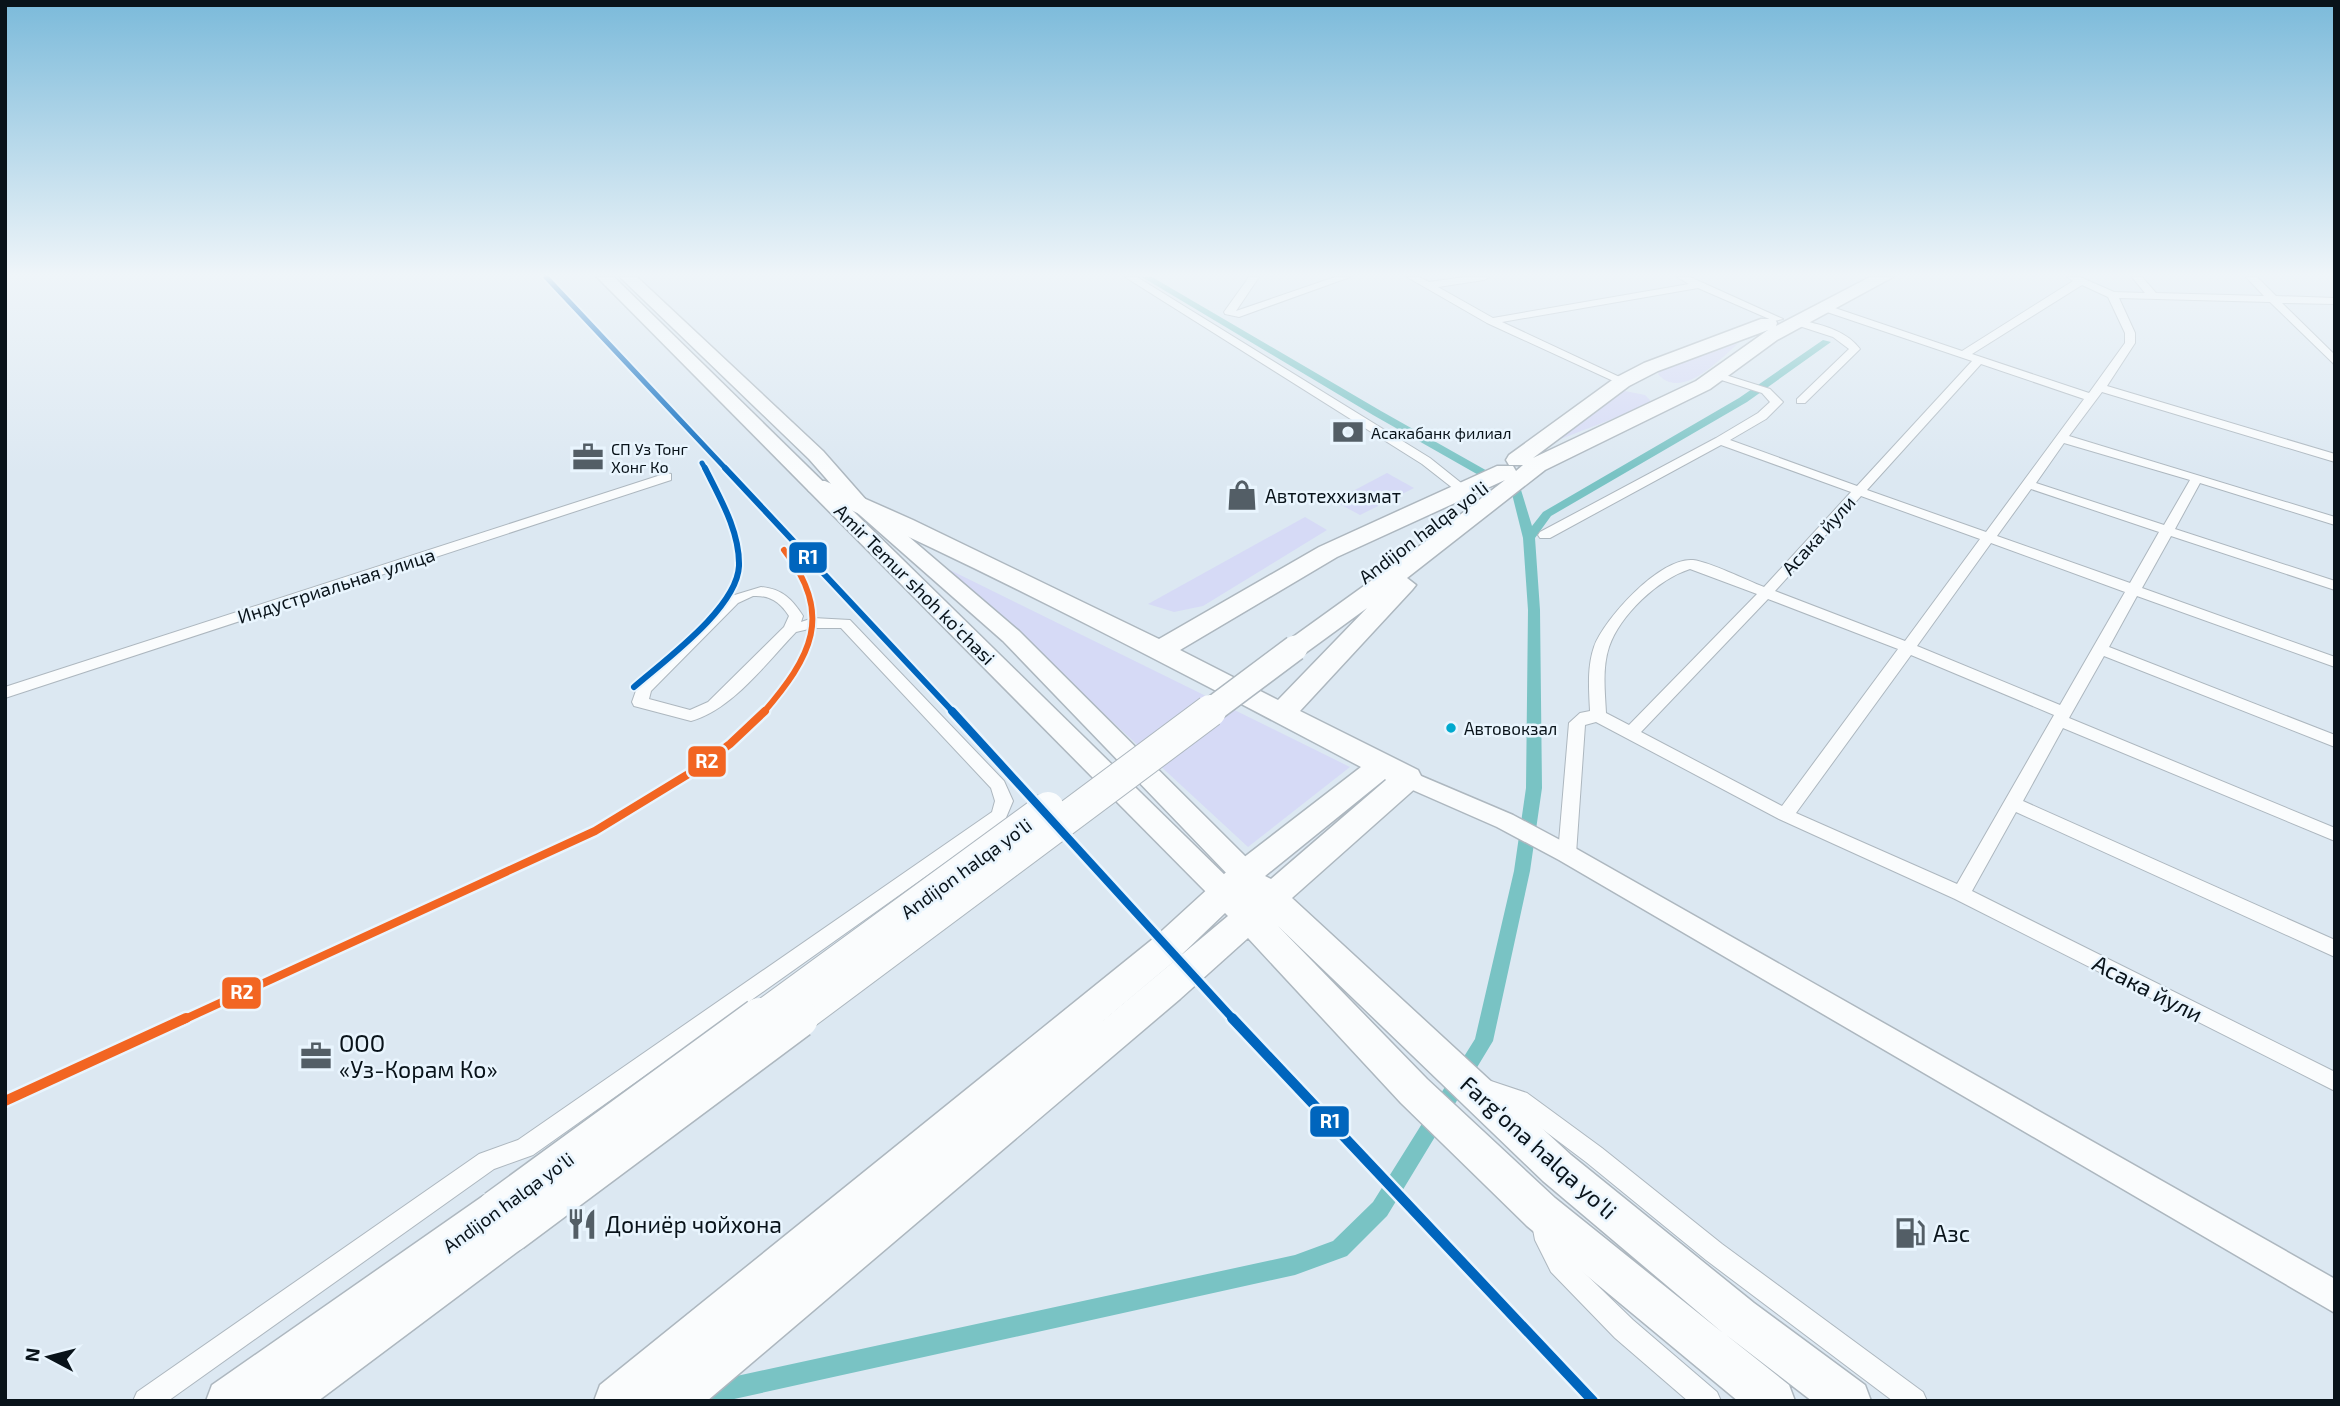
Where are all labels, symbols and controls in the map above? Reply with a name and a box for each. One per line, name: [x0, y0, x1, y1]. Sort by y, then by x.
bank icon: Асакабанк филиал: [1331, 415, 1365, 449]
place label: Асакабанк филиал: [1371, 423, 1512, 442]
place label: СП Уз Тонг Хонг Ко: [611, 439, 689, 476]
office icon: СП Уз Тонг Хонг Ко: [571, 440, 605, 474]
street label: Andijon halqa yo‘li: [1354, 476, 1492, 588]
shop icon: Автотеххизмат: [1225, 478, 1259, 512]
place label: Автотеххизмат: [1265, 484, 1401, 507]
street label: Асака йули: [1776, 491, 1860, 580]
street label: Amir Temur shoh ko'chasi: [830, 499, 1000, 669]
line badge: R1: [788, 541, 828, 574]
street label: Индустриальная улица: [234, 542, 438, 629]
text: R1: [798, 545, 818, 568]
place label: Автовокзал: [1464, 718, 1557, 738]
marker: Автовокзал: [1444, 721, 1458, 735]
line badge: R2: [687, 745, 727, 778]
text: R2: [695, 749, 719, 772]
street label: Andijon halqa yo‘li: [896, 813, 1036, 923]
street label: Асака йули: [2088, 948, 2208, 1029]
line badge: R2: [221, 976, 262, 1010]
text: R2: [230, 980, 254, 1003]
place label: ООО «Уз-Корам Ко»: [339, 1029, 498, 1083]
office icon: ООО «Уз-Корам Ко»: [299, 1039, 333, 1073]
street label: Farg‘ona halqa yo‘li: [1455, 1070, 1623, 1224]
line badge: R1: [1309, 1105, 1350, 1138]
text: R1: [1320, 1109, 1340, 1132]
street label: Andijon halqa yo‘li: [438, 1147, 578, 1257]
restaurant icon: Дониёр чойхона: [565, 1207, 599, 1241]
place label: Дониёр чойхона: [605, 1210, 782, 1238]
fuel station icon: Азс: [1893, 1216, 1927, 1250]
place label: Азс: [1933, 1219, 1970, 1247]
north arrow: [14, 1322, 84, 1392]
text: N: [19, 1347, 44, 1363]

